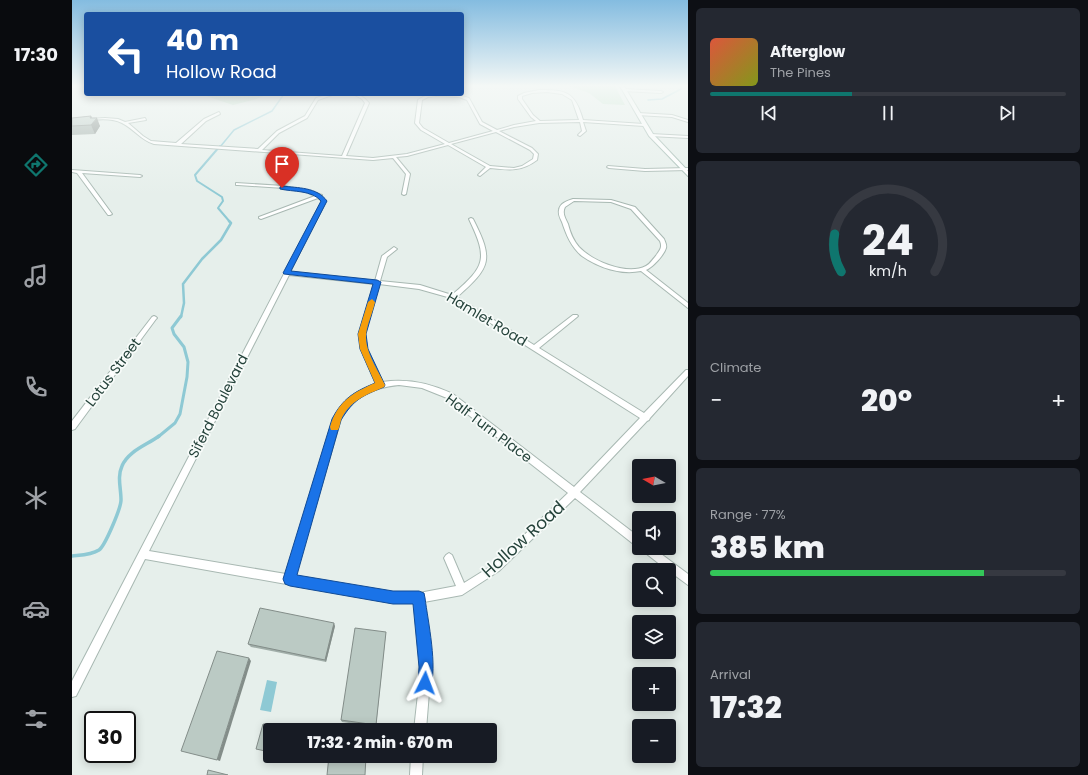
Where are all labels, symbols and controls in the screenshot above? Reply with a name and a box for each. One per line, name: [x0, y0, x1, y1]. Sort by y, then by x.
text: 40 m: [166, 21, 239, 60]
icon: left: [100, 28, 152, 80]
text: Afterglow: [770, 41, 845, 62]
text: 17:30: [14, 42, 58, 67]
text: Hollow Road: [166, 59, 277, 84]
text: The Pines: [770, 63, 831, 82]
icon: previous: [758, 102, 780, 124]
icon: pause: [877, 102, 899, 124]
icon: next: [996, 102, 1018, 124]
pin: [265, 147, 299, 188]
icon: directions: [22, 151, 50, 179]
icon: arrive: [271, 153, 293, 175]
text: 24: [862, 211, 914, 270]
text: km/h: [869, 261, 907, 281]
icon: music: [22, 262, 50, 290]
street label: Hamlet Road: [443, 287, 531, 351]
street label: Lotus Street: [81, 334, 145, 410]
street label: Siferd Boulevard: [183, 351, 253, 461]
text: Climate: [710, 358, 761, 377]
icon: phone: [22, 373, 50, 401]
text: 20°: [861, 379, 912, 422]
text: −: [710, 385, 722, 416]
text: +: [1051, 385, 1066, 416]
street label: Half Turn Place: [442, 389, 537, 467]
north arrow: [632, 459, 676, 503]
map controls: [632, 459, 676, 763]
icon: climate: [22, 484, 50, 512]
street label: Hollow Road: [476, 495, 570, 583]
text: Range · 77%: [710, 505, 786, 524]
button: sound: [632, 511, 676, 555]
text: 385 km: [710, 526, 825, 569]
button: search: [632, 563, 676, 607]
icon: car: [22, 595, 50, 623]
button: layers: [632, 615, 676, 659]
position arrow: [404, 662, 446, 704]
text: Arrival: [710, 665, 751, 684]
button: +: [632, 667, 676, 711]
text: 17:32: [710, 686, 782, 729]
icon: filters: [22, 705, 50, 733]
speed limit sign: 30: [84, 711, 136, 763]
button: −: [632, 719, 676, 763]
text: 17:32 · 2 min · 670 m: [307, 732, 453, 753]

